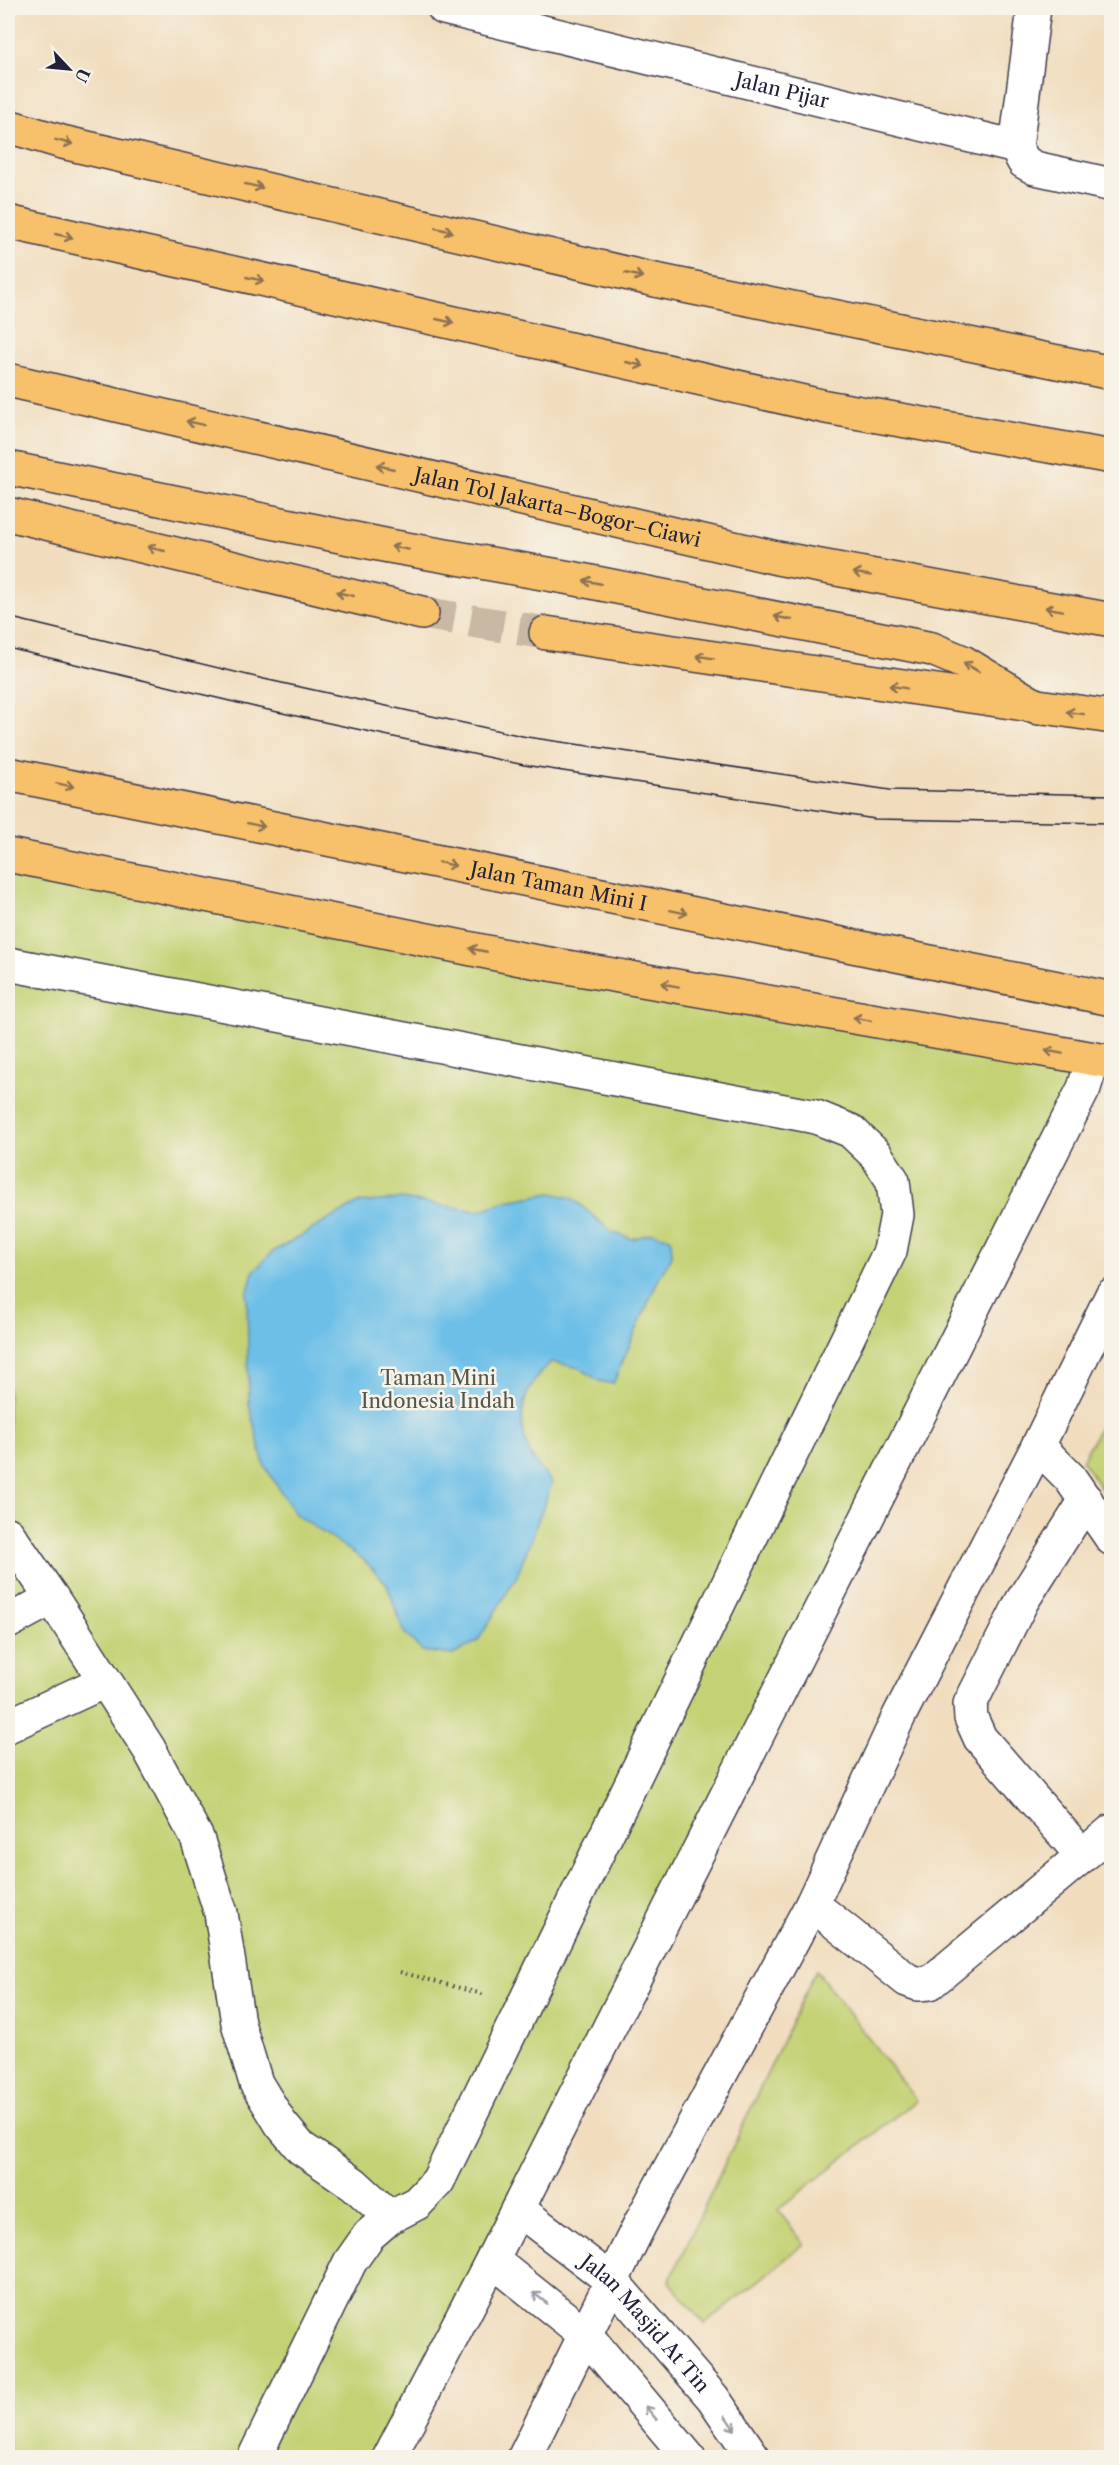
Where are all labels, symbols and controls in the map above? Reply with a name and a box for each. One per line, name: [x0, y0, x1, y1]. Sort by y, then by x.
north arrow: [39, 39, 99, 99]
text: U: [71, 65, 94, 86]
street label: Jalan Pijar: [730, 67, 832, 113]
one-way arrow: [54, 137, 73, 149]
one-way arrow: [244, 180, 263, 192]
one-way arrow: [434, 224, 453, 236]
one-way arrow: [54, 231, 73, 242]
one-way arrow: [624, 269, 643, 281]
one-way arrow: [245, 273, 264, 285]
one-way arrow: [435, 316, 454, 328]
one-way arrow: [625, 359, 644, 370]
one-way arrow: [186, 417, 205, 429]
one-way arrow: [376, 461, 395, 473]
street label: Jalan Tol Jakarta–Bogor–Ciawi: [409, 462, 703, 552]
one-way arrow: [146, 542, 165, 554]
one-way arrow: [390, 542, 410, 553]
one-way arrow: [853, 568, 873, 579]
one-way arrow: [582, 576, 602, 587]
one-way arrow: [336, 588, 355, 600]
one-way arrow: [1045, 604, 1064, 615]
one-way arrow: [774, 612, 794, 623]
one-way arrow: [696, 652, 716, 663]
one-way arrow: [963, 660, 980, 672]
one-way arrow: [889, 681, 909, 692]
one-way arrow: [1066, 707, 1086, 718]
one-way arrow: [55, 780, 74, 792]
one-way arrow: [246, 820, 265, 831]
street label: Jalan Taman Mini I: [465, 856, 649, 916]
one-way arrow: [437, 859, 456, 870]
one-way arrow: [669, 906, 688, 918]
one-way arrow: [469, 944, 488, 955]
one-way arrow: [660, 980, 680, 991]
one-way arrow: [852, 1013, 872, 1024]
one-way arrow: [1045, 1047, 1064, 1058]
park label: Taman Mini Indonesia Indah: [361, 1366, 515, 1413]
street label: Jalan Masjid At Tin: [574, 2248, 715, 2398]
one-way arrow: [533, 2292, 549, 2305]
one-way arrow: [645, 2405, 658, 2421]
one-way arrow: [724, 2414, 736, 2430]

